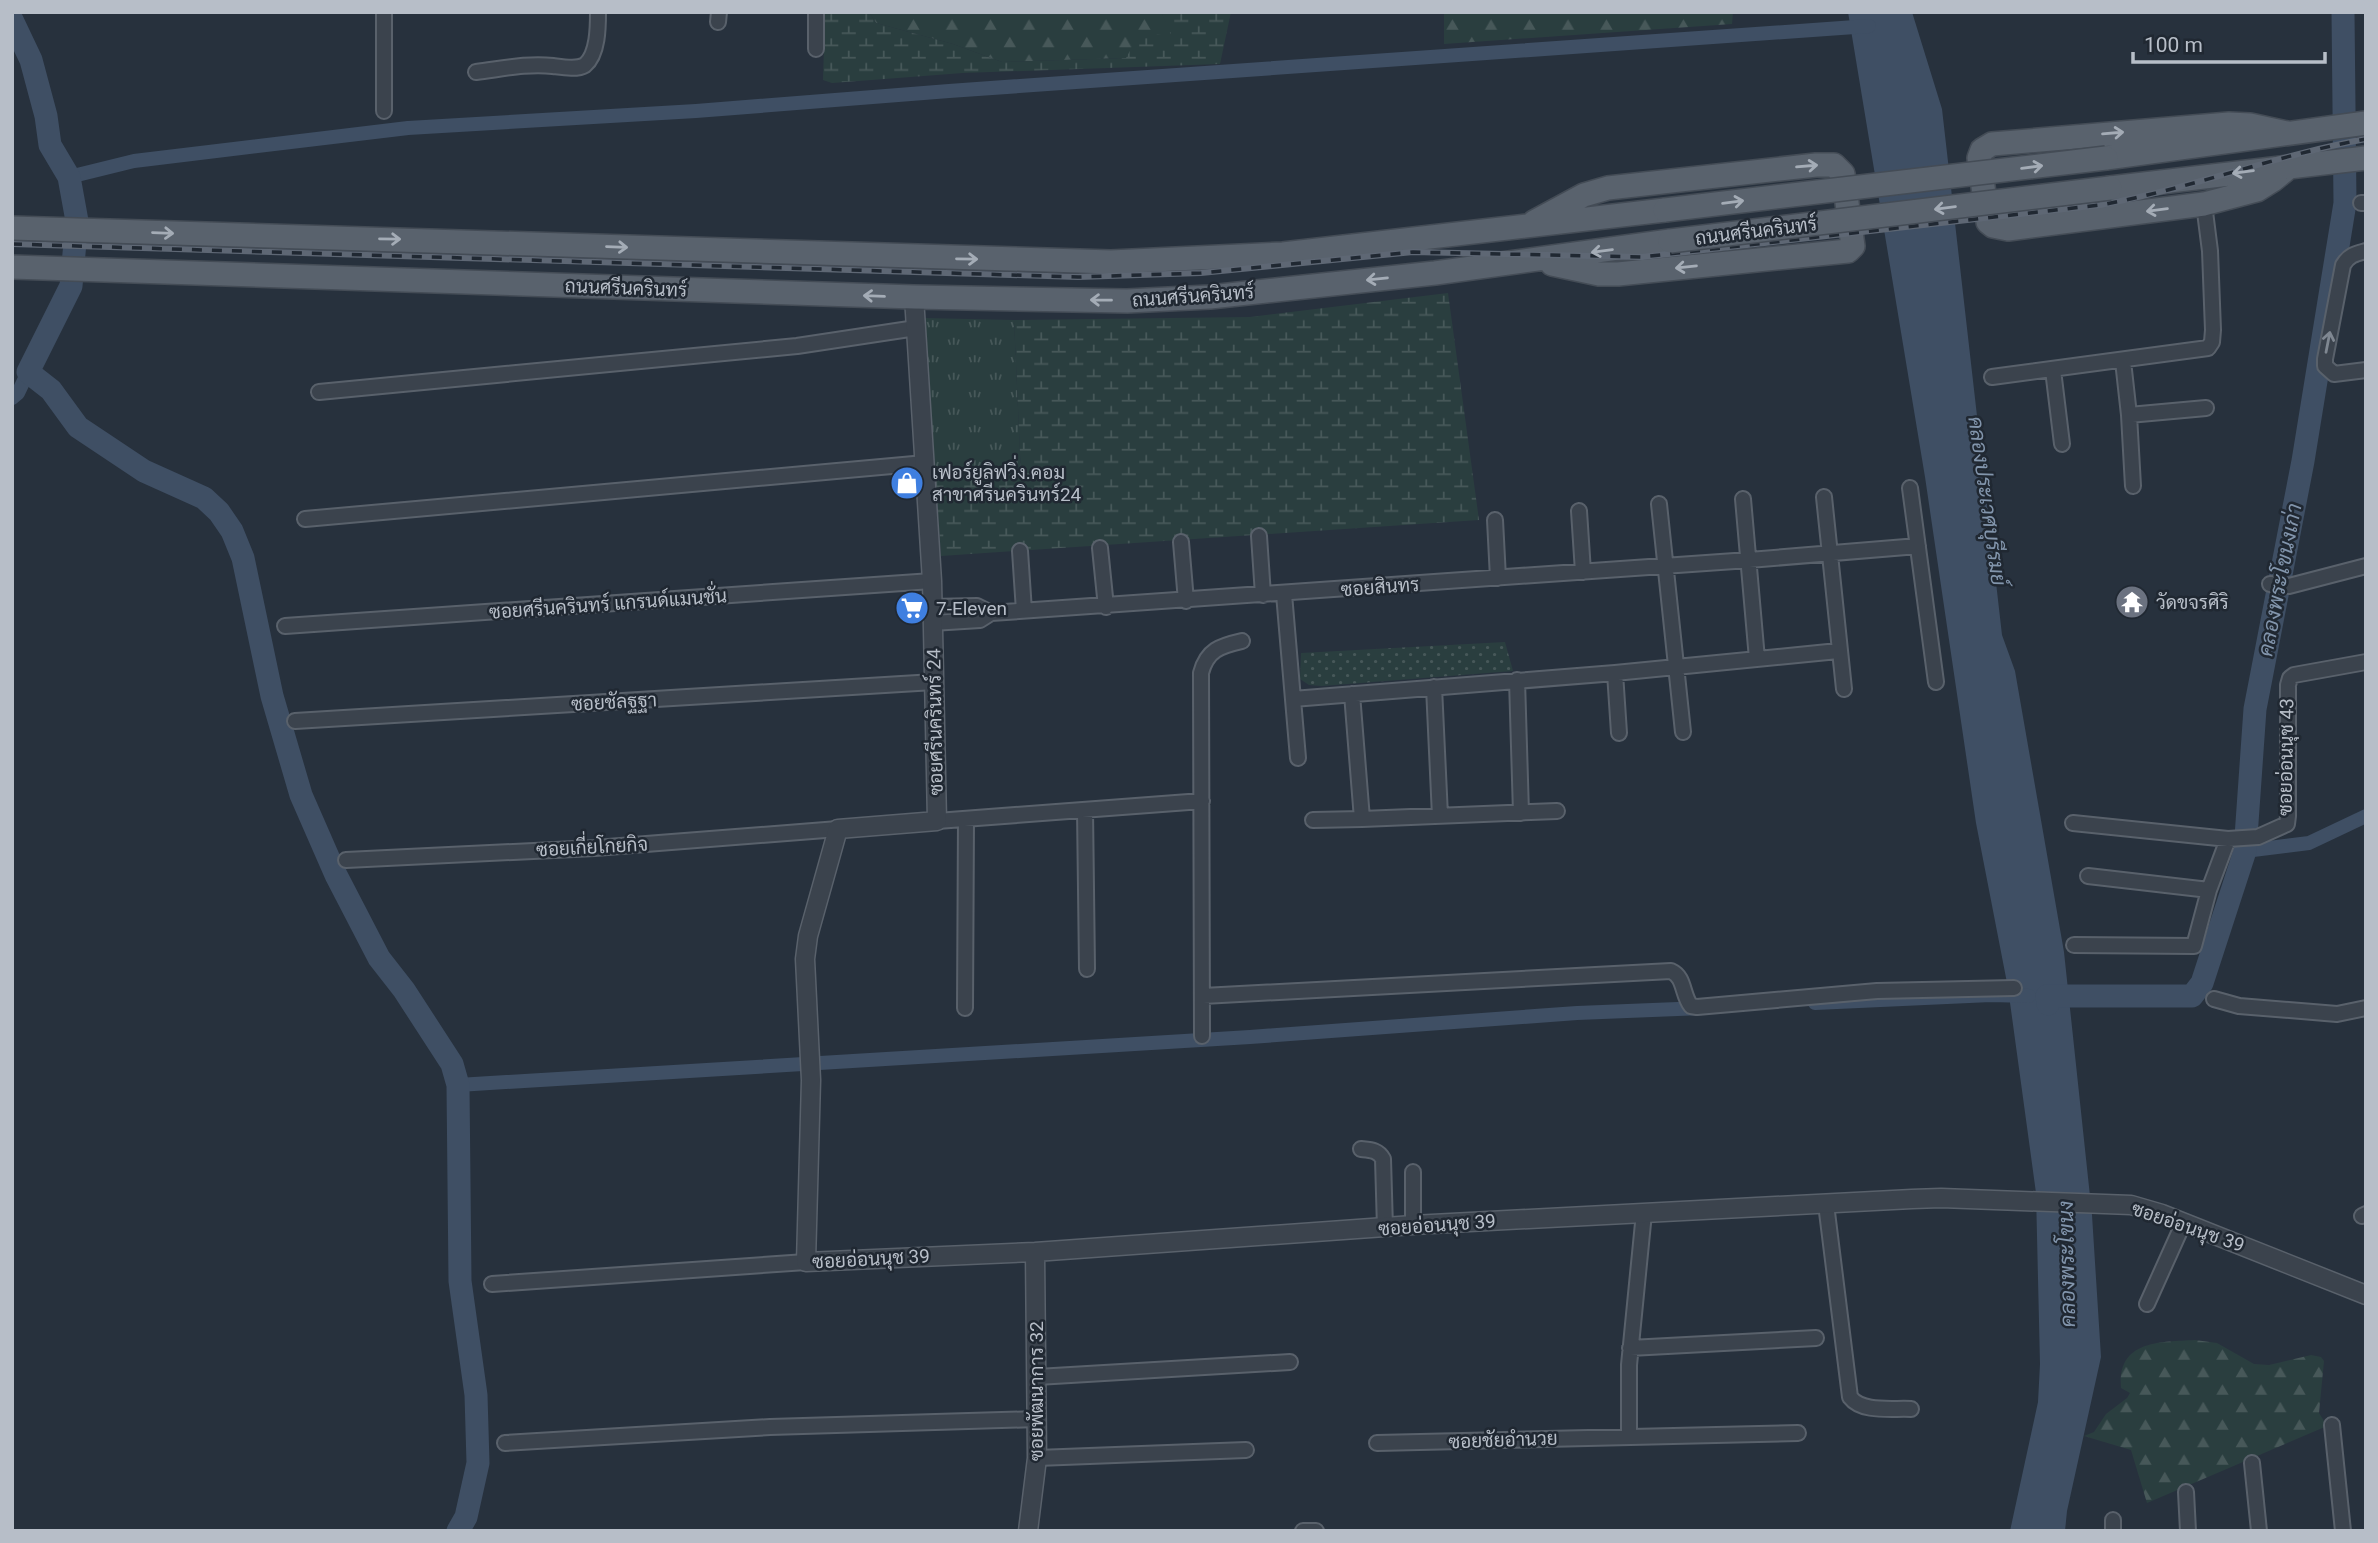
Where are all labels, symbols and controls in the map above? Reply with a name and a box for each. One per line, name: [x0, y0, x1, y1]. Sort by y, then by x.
scale bar: [2133, 21, 2326, 65]
text: 100 m: [2144, 33, 2203, 57]
one-way arrow: [2101, 127, 2124, 140]
one-way arrow: [1795, 159, 1818, 172]
one-way arrow: [2020, 160, 2043, 173]
one-way arrow: [2232, 166, 2255, 179]
one-way arrow: [1721, 195, 1744, 208]
one-way arrow: [1934, 202, 1957, 215]
one-way arrow: [2146, 203, 2169, 216]
street label: ถนนศรีนครินทร์: [1694, 211, 1818, 250]
one-way arrow: [151, 226, 174, 239]
one-way arrow: [378, 232, 401, 246]
one-way arrow: [606, 241, 629, 254]
one-way arrow: [1591, 244, 1614, 257]
one-way arrow: [956, 252, 979, 266]
one-way arrow: [1675, 261, 1697, 274]
street label: ถนนศรีนครินทร์: [564, 273, 688, 302]
one-way arrow: [1366, 273, 1388, 286]
street label: ถนนศรีนครินทร์: [1131, 279, 1255, 312]
one-way arrow: [863, 289, 886, 302]
one-way arrow: [1090, 294, 1113, 307]
one-way arrow: [2321, 331, 2335, 354]
water label: คลองประเวศบุรีรมย์: [1961, 415, 2013, 590]
place label: เฟอร์ยูลิฟวิ่ง.คอม สาขาศรีนครินทร์24: [932, 455, 1082, 506]
shop icon: เฟอร์ยูลิฟวิ่ง.คอม สาขาศรีนครินทร์24: [888, 464, 926, 502]
water label: คลองพระโขนงเก่า: [2252, 501, 2307, 659]
street label: ซอยสินทร: [1340, 573, 1420, 601]
street label: ซอยศรีนครินทร์ แกรนด์แมนชั่น: [488, 579, 728, 624]
temple icon: วัดขจรศิริ: [2113, 583, 2151, 621]
supermarket icon: 7-Eleven: [893, 589, 931, 627]
place label: วัดขจรศิริ: [2156, 591, 2229, 614]
place label: 7-Eleven: [936, 597, 1007, 620]
street label: ซอยศรีนครินทร์ 24: [921, 648, 948, 796]
street label: ซอยชัลฐฐา: [570, 688, 658, 717]
street label: ซอยอ่อนนุช 43: [2273, 698, 2300, 816]
street label: ซอยเกี่ยโกยกิจ: [535, 827, 649, 861]
street label: ซอยอ่อนนุช 39: [2128, 1197, 2247, 1258]
water label: คลองพระโขนง: [2053, 1201, 2080, 1327]
street label: ซอยอ่อนนุช 39: [1377, 1209, 1497, 1242]
street label: ซอยอ่อนนุช 39: [812, 1244, 930, 1275]
street label: ซอยพัฒนาการ 32: [1025, 1321, 1048, 1461]
street label: ซอยชัยอำนวย: [1448, 1427, 1558, 1453]

